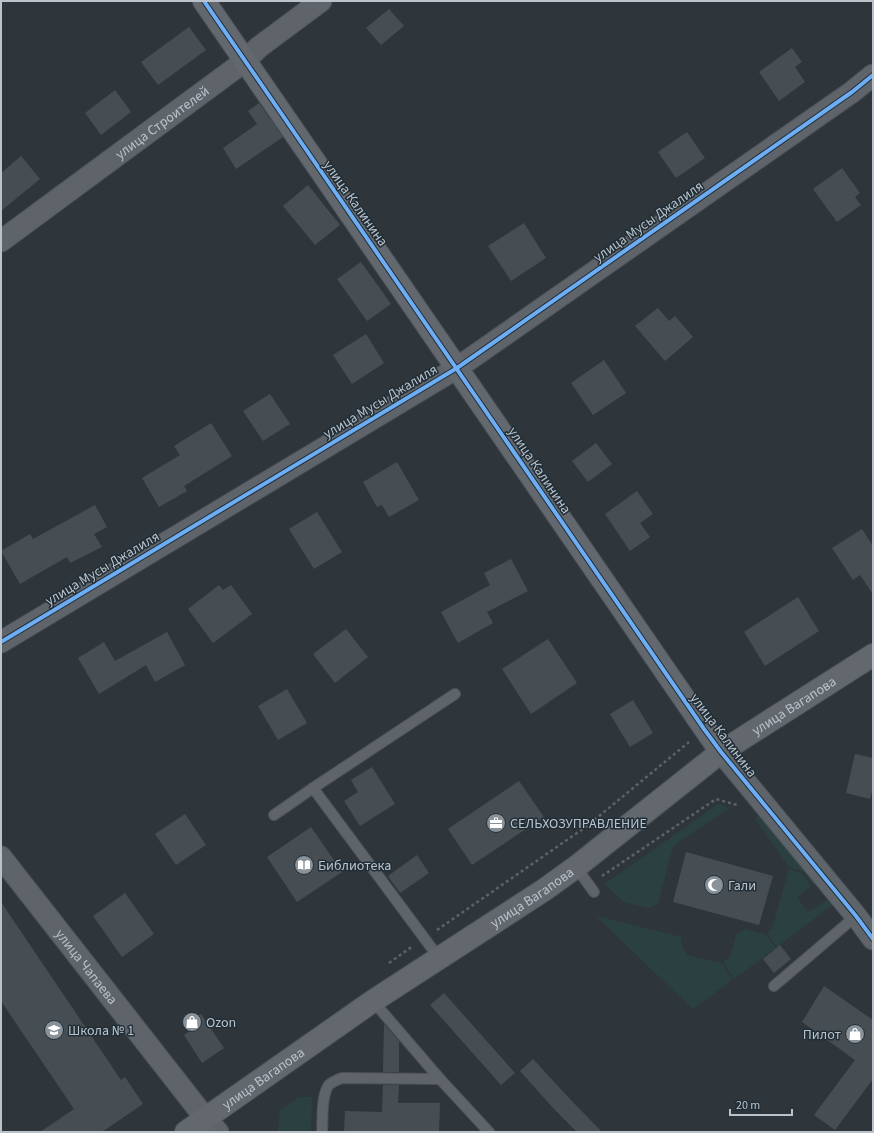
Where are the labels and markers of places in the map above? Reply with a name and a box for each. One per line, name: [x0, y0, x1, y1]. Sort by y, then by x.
office icon: СЕЛЬХОЗУПРАВЛЕНИЕ: [485, 812, 507, 834]
place label: СЕЛЬХОЗУПРАВЛЕНИЕ: [510, 814, 647, 834]
library icon: Библиотека: [293, 854, 315, 876]
place label: Библиотека: [318, 856, 391, 876]
mosque icon: Гали: [703, 874, 725, 896]
place label: Гали: [728, 876, 756, 896]
shop icon: Ozon: [181, 1011, 203, 1033]
place label: Ozon: [206, 1013, 236, 1033]
school or university icon: Школа № 1: [43, 1019, 65, 1041]
place label: Школа № 1: [68, 1021, 134, 1041]
shop icon: Пилот: [844, 1023, 866, 1045]
place label: Пилот: [803, 1025, 842, 1045]

